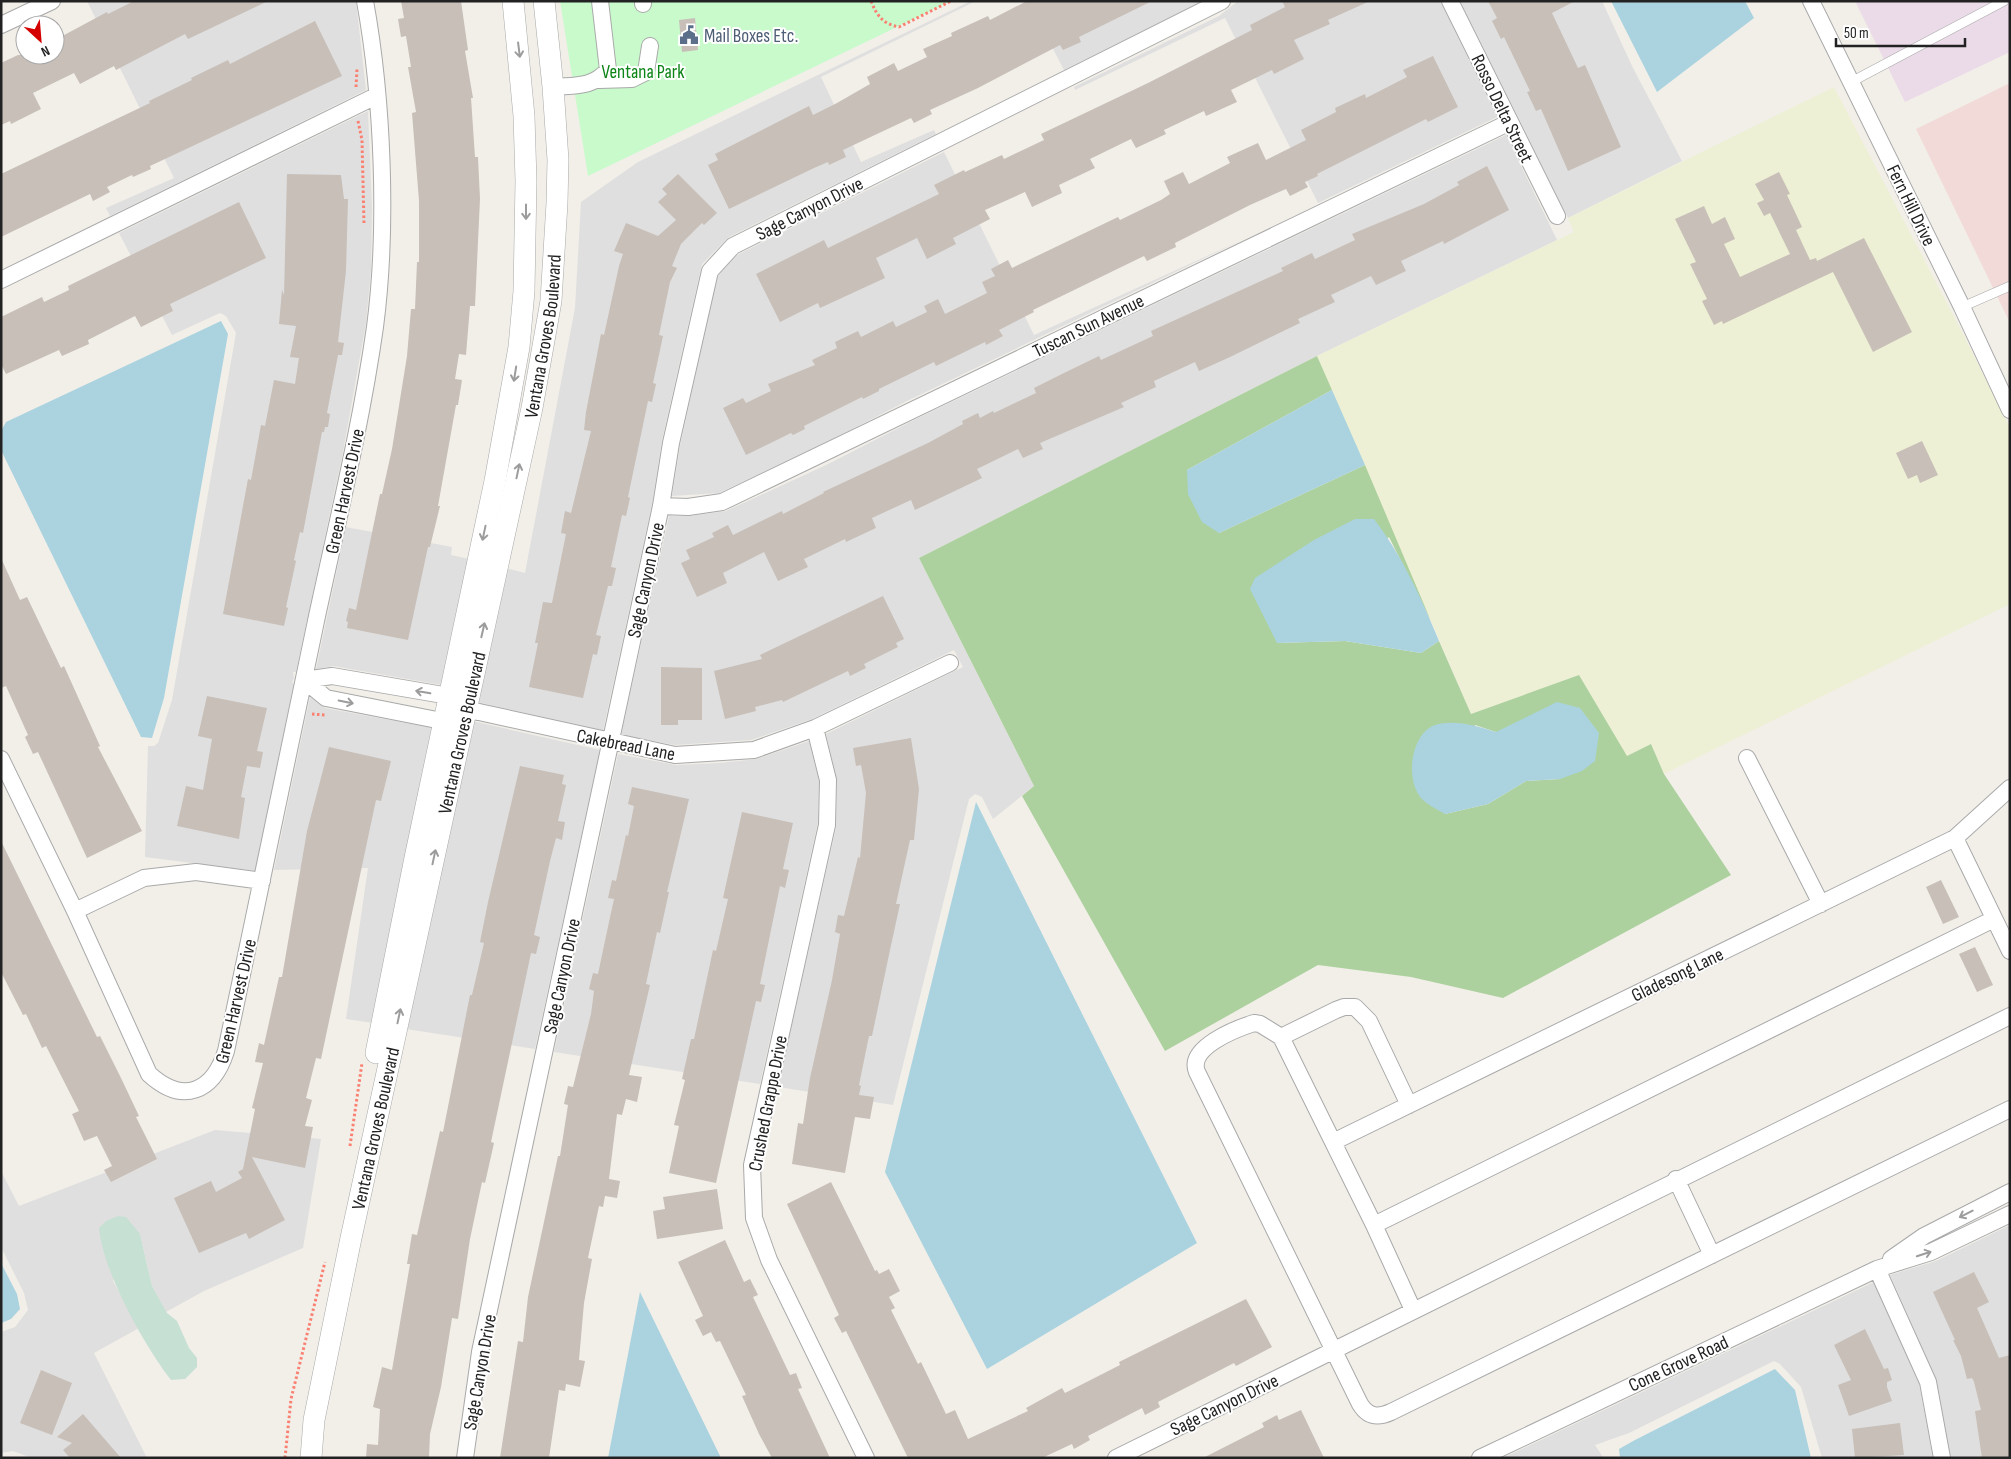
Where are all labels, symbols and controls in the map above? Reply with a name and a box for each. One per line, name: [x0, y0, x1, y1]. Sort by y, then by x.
north arrow: [15, 15, 65, 65]
scale bar: [1836, 15, 1965, 47]
public building icon: Mail Boxes Etc.: [678, 24, 700, 46]
text: 50 m: [1844, 24, 1869, 43]
place label: Mail Boxes Etc.: [704, 25, 798, 48]
one-way arrow: [514, 41, 524, 57]
text: N: [38, 42, 53, 61]
street label: Rosso Delta Street: [1466, 51, 1538, 167]
park label: Ventana Park: [601, 61, 685, 84]
street label: Fern Hill Drive: [1881, 161, 1940, 250]
street label: Sage Canyon Drive: [752, 172, 867, 246]
one-way arrow: [521, 204, 531, 220]
street label: Ventana Groves Boulevard: [520, 254, 567, 421]
street label: Tuscan Sun Avenue: [1029, 290, 1148, 363]
one-way arrow: [510, 365, 520, 381]
street label: Green Harvest Drive: [321, 427, 370, 556]
one-way arrow: [514, 463, 523, 479]
street label: Sage Canyon Drive: [623, 521, 670, 640]
one-way arrow: [478, 525, 488, 541]
one-way arrow: [479, 622, 488, 638]
street label: Ventana Groves Boulevard: [434, 650, 492, 816]
one-way arrow: [415, 686, 431, 696]
one-way arrow: [338, 697, 354, 707]
street label: Cakebread Lane: [575, 725, 677, 766]
one-way arrow: [429, 849, 439, 865]
street label: Sage Canyon Drive: [539, 917, 586, 1036]
street label: Green Harvest Drive: [211, 937, 262, 1066]
street label: Gladesong Lane: [1628, 943, 1727, 1007]
one-way arrow: [395, 1008, 404, 1024]
street label: Crushed Grappe Drive: [744, 1034, 793, 1173]
street label: Ventana Groves Boulevard: [348, 1045, 405, 1212]
one-way arrow: [1959, 1210, 1974, 1219]
one-way arrow: [1915, 1249, 1931, 1258]
street label: Sage Canyon Drive: [459, 1313, 502, 1432]
street label: Cone Grove Road: [1625, 1331, 1732, 1398]
street label: Sage Canyon Drive: [1167, 1369, 1282, 1441]

